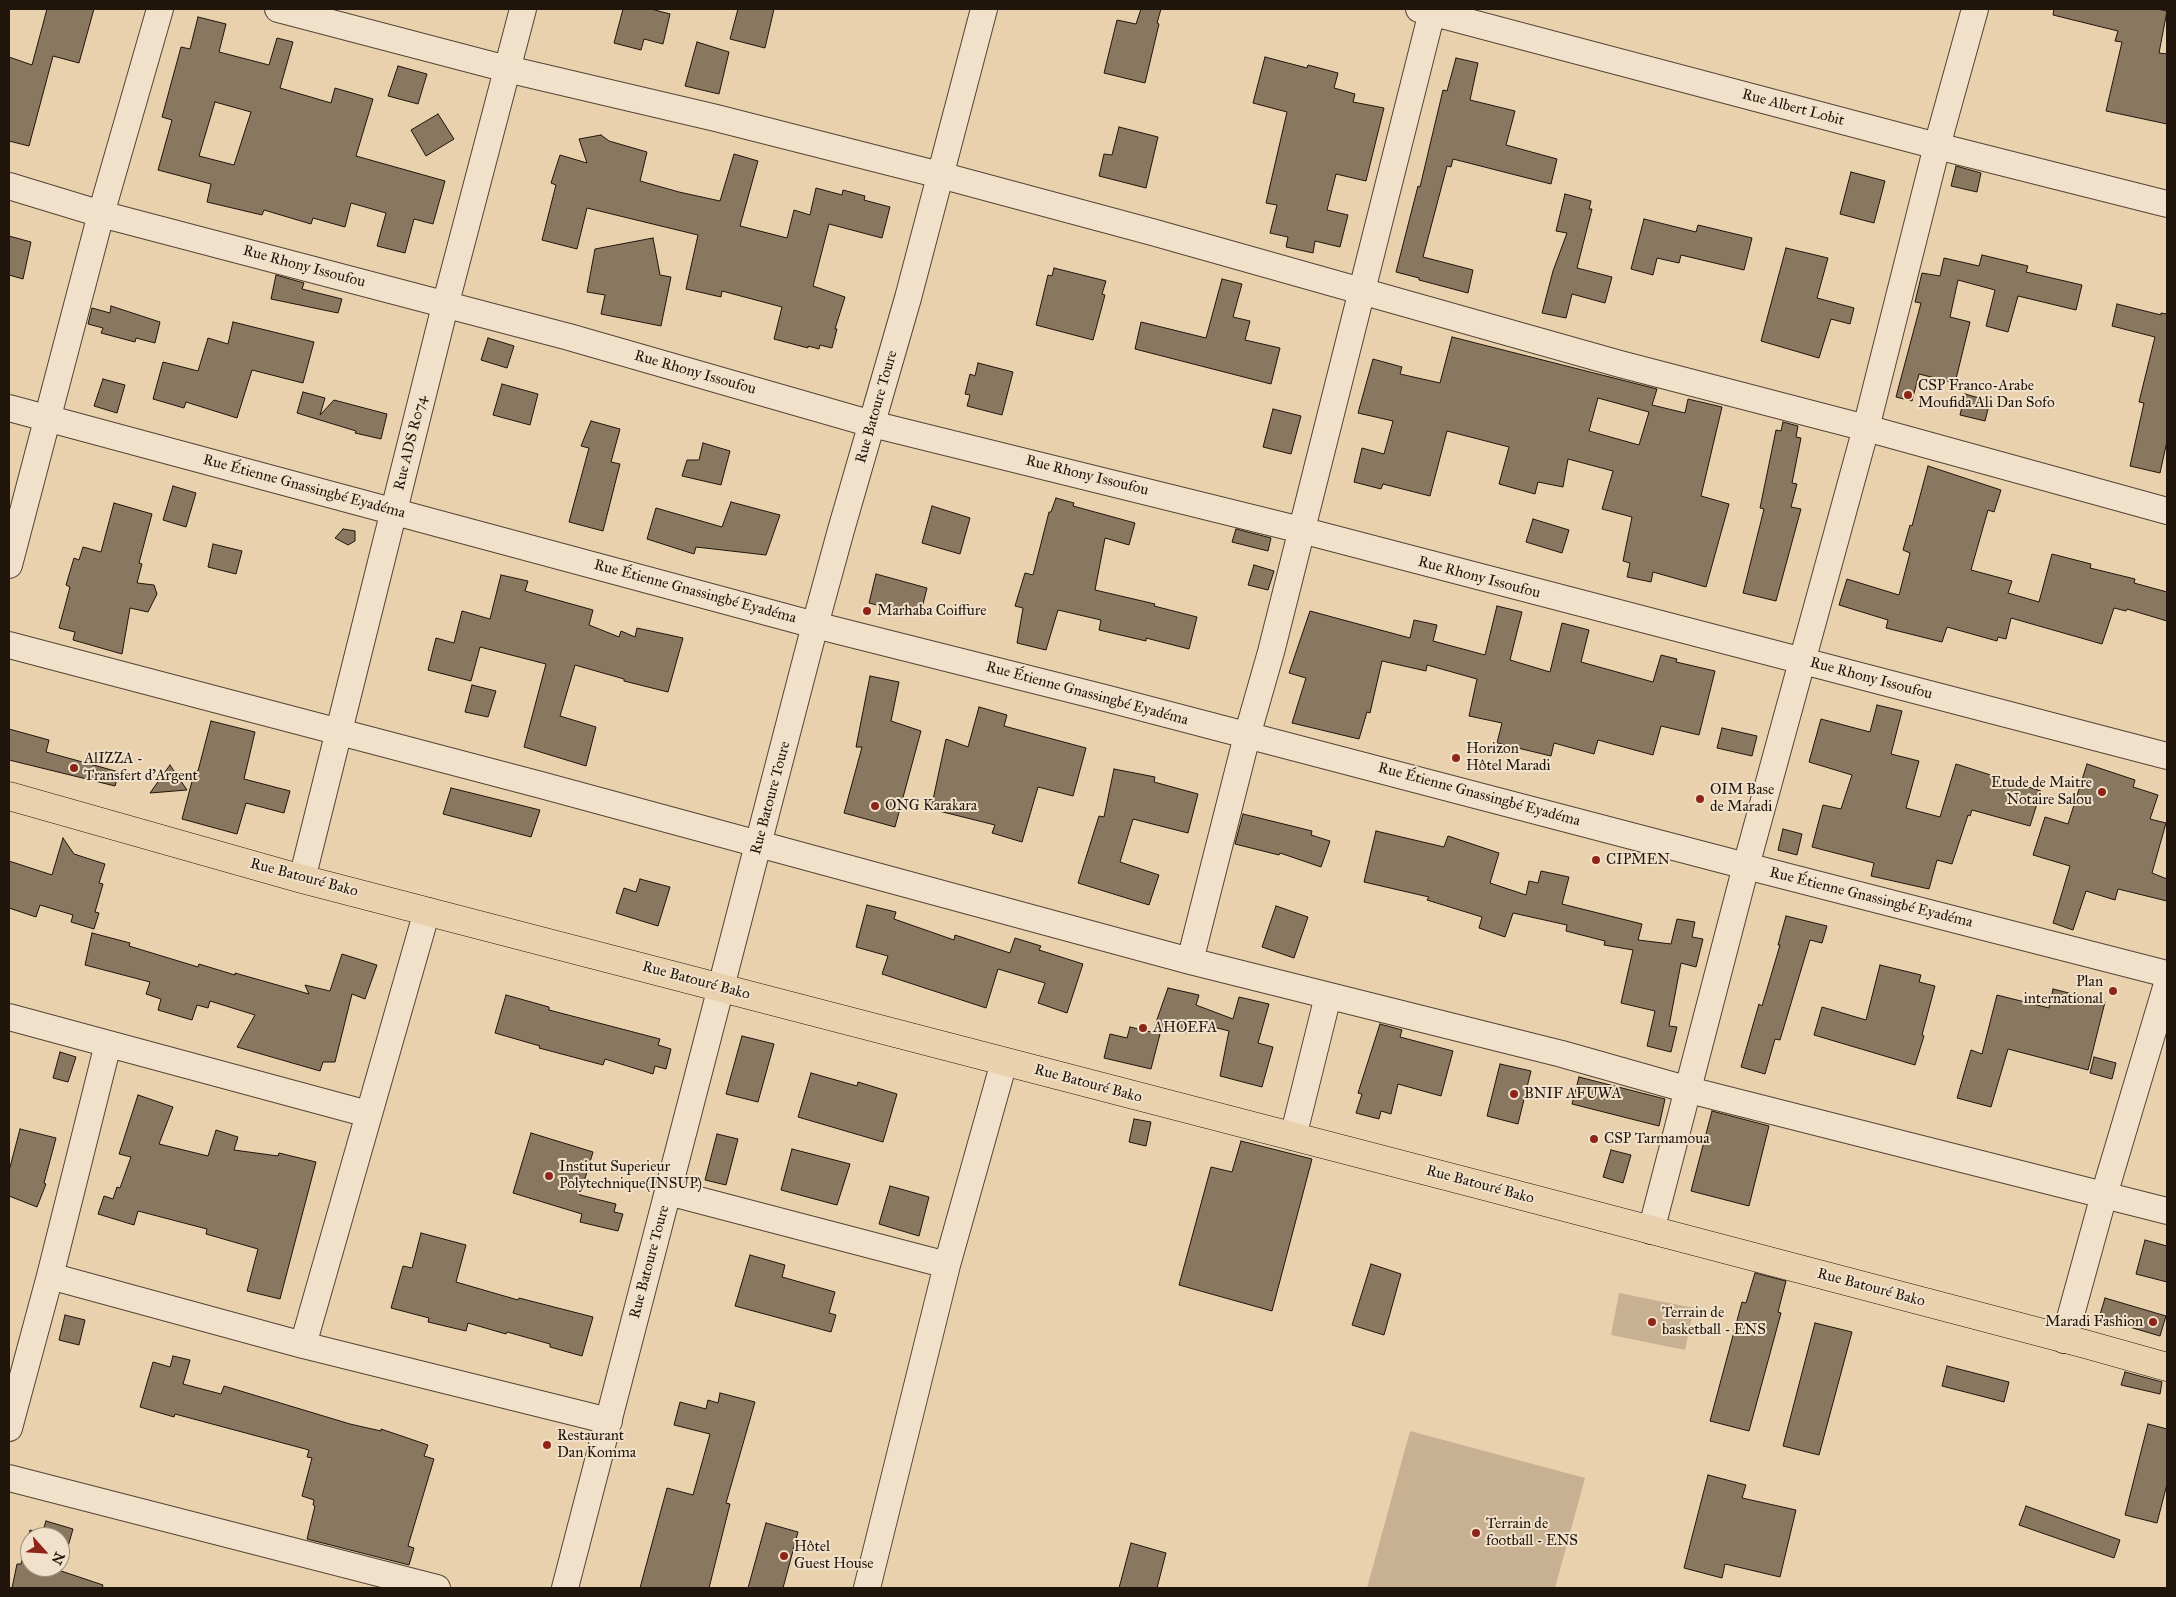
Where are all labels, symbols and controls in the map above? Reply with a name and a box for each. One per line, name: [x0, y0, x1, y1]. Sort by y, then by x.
street label: Rue Albert Lobit: [1740, 86, 1846, 130]
street label: Rue Rhony Issoufou: [241, 242, 367, 292]
street label: Rue Rhony Issoufou: [632, 347, 758, 399]
street label: Rue Batoure Toure: [852, 348, 902, 466]
place label: CSP Franco-Arabe Moufida Ali Dan Sofo: [1918, 377, 2055, 412]
marker: CSP Franco-Arabe Moufida Ali Dan Sofo: [1902, 389, 1914, 401]
street label: Rue ADS R074: [391, 394, 431, 492]
street label: Rue Étienne Gnassingbé Eyadéma: [201, 451, 407, 523]
street label: Rue Rhony Issoufou: [1024, 452, 1150, 500]
street label: Rue Rhony Issoufou: [1416, 553, 1542, 603]
street label: Rue Étienne Gnassingbé Eyadéma: [592, 556, 798, 628]
place label: Marhaba Coiffure: [877, 602, 987, 620]
marker: Marhaba Coiffure: [861, 605, 873, 617]
street label: Rue Rhony Issoufou: [1808, 654, 1934, 704]
street label: Rue Étienne Gnassingbé Eyadéma: [984, 658, 1190, 730]
street label: Rue Batoure Toure: [747, 739, 795, 857]
place label: Horizon Hôtel Maradi: [1466, 740, 1551, 775]
place label: AlIZZA - Transfert d'Argent: [84, 750, 198, 785]
marker: Horizon Hôtel Maradi: [1450, 752, 1462, 764]
street label: Rue Étienne Gnassingbé Eyadéma: [1376, 759, 1582, 831]
marker: AlIZZA - Transfert d'Argent: [68, 762, 80, 774]
place label: Etude de Maitre Notaire Salou: [1991, 774, 2092, 809]
place label: OIM Base de Maradi: [1710, 781, 1774, 816]
marker: Etude de Maitre Notaire Salou: [2096, 786, 2108, 798]
marker: OIM Base de Maradi: [1694, 793, 1706, 805]
place label: ONG Karakara: [885, 797, 977, 815]
marker: ONG Karakara: [869, 800, 881, 812]
place label: CIPMEN: [1606, 851, 1670, 869]
marker: CIPMEN: [1590, 854, 1602, 866]
street label: Rue Batouré Bako: [248, 855, 360, 901]
street label: Rue Étienne Gnassingbé Eyadéma: [1768, 864, 1974, 932]
street label: Rue Batouré Bako: [640, 958, 752, 1004]
place label: Plan international: [2024, 973, 2103, 1008]
marker: Plan international: [2107, 985, 2119, 997]
place label: AHOEFA: [1153, 1019, 1217, 1037]
marker: AHOEFA: [1137, 1022, 1149, 1034]
street label: Rue Batouré Bako: [1032, 1061, 1144, 1107]
place label: BNIF AFUWA: [1524, 1085, 1621, 1103]
marker: BNIF AFUWA: [1508, 1088, 1520, 1100]
place label: CSP Tarmamoua: [1604, 1130, 1709, 1148]
marker: CSP Tarmamoua: [1588, 1133, 1600, 1145]
place label: Institut Superieur Polytechnique(INSUP): [559, 1158, 702, 1193]
street label: Rue Batouré Bako: [1424, 1162, 1536, 1208]
marker: Institut Superieur Polytechnique(INSUP): [543, 1170, 555, 1182]
street label: Rue Batoure Toure: [626, 1203, 674, 1321]
street label: Rue Batouré Bako: [1815, 1265, 1927, 1311]
place label: Terrain de basketball - ENS: [1662, 1304, 1766, 1339]
place label: Maradi Fashion: [2045, 1313, 2143, 1331]
marker: Terrain de basketball - ENS: [1646, 1316, 1658, 1328]
marker: Maradi Fashion: [2147, 1316, 2159, 1328]
place label: Restaurant Dan Komma: [557, 1427, 636, 1462]
marker: Restaurant Dan Komma: [541, 1439, 553, 1451]
place label: Terrain de football - ENS: [1486, 1515, 1578, 1550]
north arrow: [20, 1527, 70, 1577]
marker: Terrain de football - ENS: [1470, 1527, 1482, 1539]
place label: Hôtel Guest House: [794, 1538, 873, 1573]
text: N: [48, 1549, 68, 1567]
marker: Hôtel Guest House: [778, 1550, 790, 1562]

